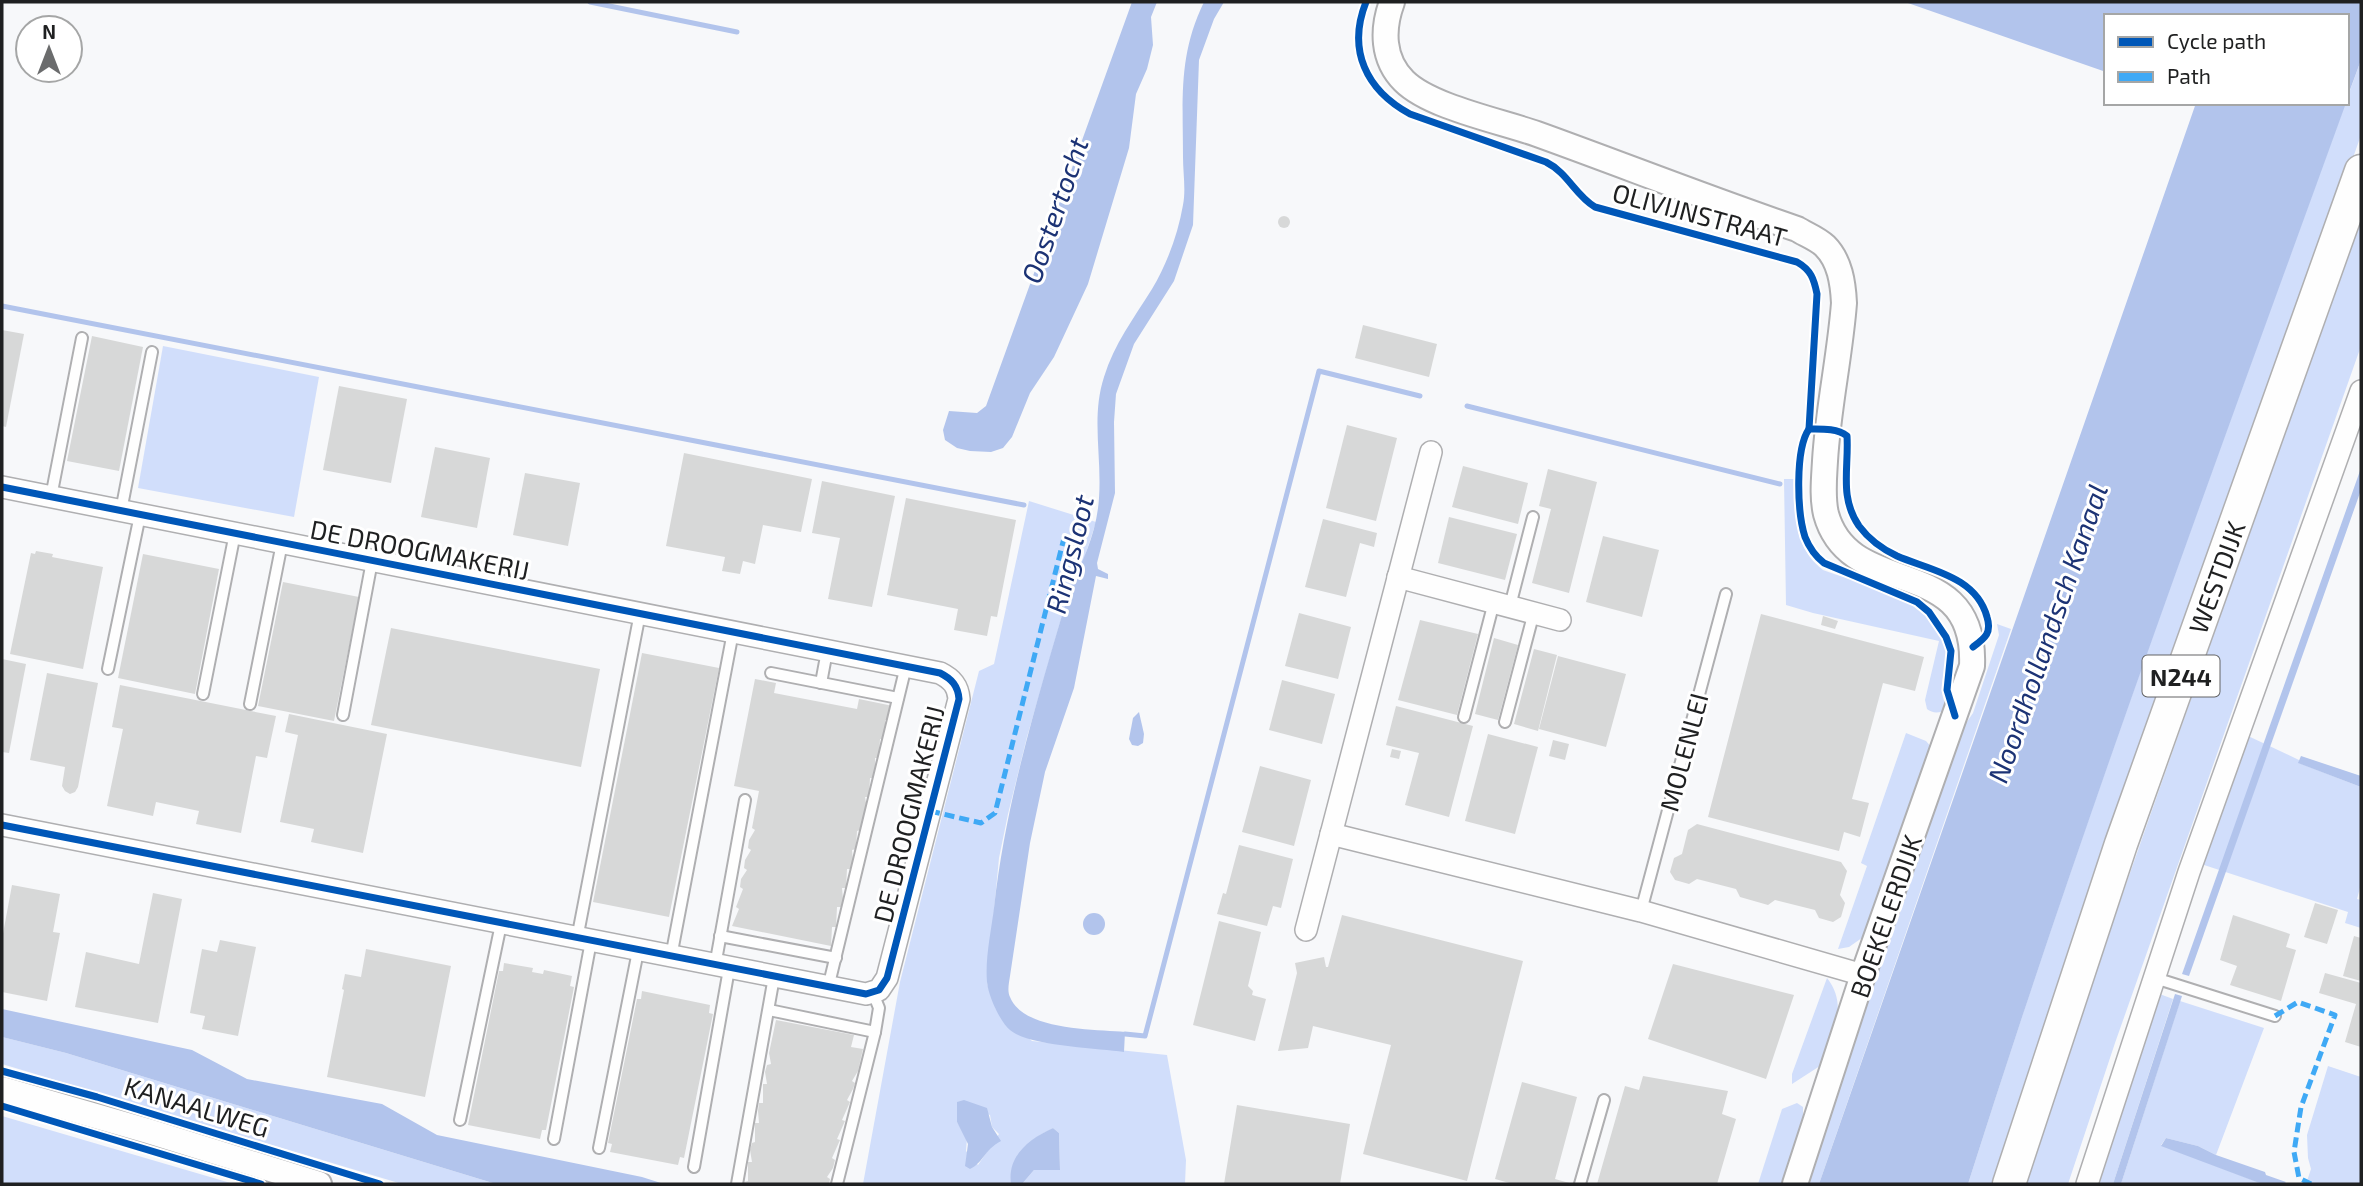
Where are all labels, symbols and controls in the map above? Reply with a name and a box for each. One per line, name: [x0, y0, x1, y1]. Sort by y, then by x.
north arrow: [14, 14, 84, 84]
legend: [2104, 14, 2349, 105]
text: N: [42, 20, 56, 43]
text: Cycle path: [2167, 28, 2266, 53]
text: Path: [2167, 63, 2211, 88]
water label: Oostertocht: [1013, 132, 1095, 287]
street label: OLIVIJNSTRAAT: [1610, 176, 1790, 252]
water label: Noordhollandsch Kanaal: [1980, 479, 2114, 787]
water label: Ringsloot: [1038, 491, 1100, 617]
street label: DE DROOGMAKERIJ: [308, 513, 532, 585]
street label: WESTDIJK: [2181, 517, 2251, 637]
road number: N244: [2142, 656, 2220, 696]
street label: MOLENLEI: [1652, 689, 1714, 815]
street label: DE DROOGMAKERIJ: [866, 702, 950, 926]
street label: BOEKELERDIJK: [1843, 831, 1927, 1001]
street label: KANAALWEG: [121, 1069, 273, 1143]

